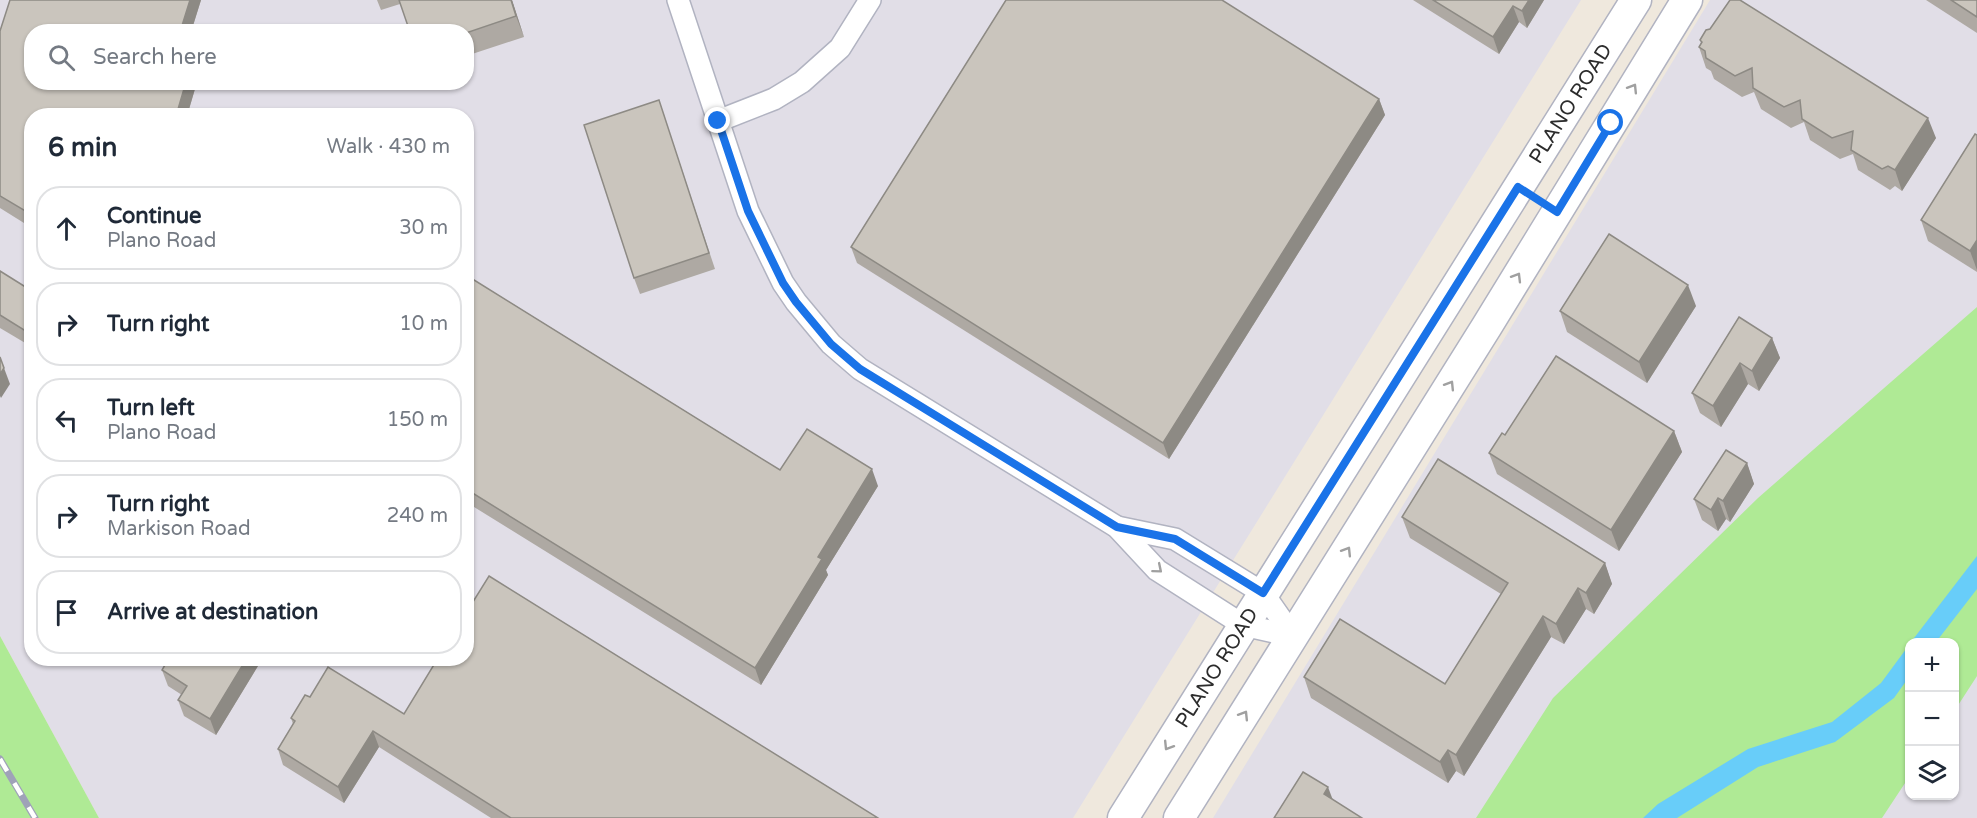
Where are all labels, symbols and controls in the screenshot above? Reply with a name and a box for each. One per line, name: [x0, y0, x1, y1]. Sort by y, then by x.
search box: [24, 24, 474, 90]
street label: PLANO ROAD: [1524, 39, 1617, 168]
icon: search: [45, 41, 78, 74]
text: Search here: [93, 44, 217, 70]
one-way arrow: [1625, 84, 1637, 94]
route end: [704, 107, 730, 133]
route start: [1597, 109, 1623, 135]
text: 6 min: [48, 132, 117, 163]
text: Walk · 430 m: [327, 135, 450, 159]
text: Continue: [107, 203, 202, 229]
icon: ahead: [50, 212, 83, 245]
text: 30 m: [399, 216, 448, 240]
text: Plano Road: [107, 229, 216, 253]
one-way arrow: [1510, 273, 1522, 283]
icon: right: [50, 308, 83, 341]
text: Turn right: [107, 311, 209, 337]
text: 10 m: [399, 312, 448, 336]
one-way arrow: [1443, 381, 1454, 392]
text: Turn left: [107, 395, 195, 421]
icon: left: [50, 404, 83, 437]
text: 150 m: [387, 408, 448, 432]
text: Plano Road: [107, 421, 216, 445]
text: Turn right: [107, 491, 209, 517]
icon: right: [50, 500, 83, 533]
text: 240 m: [387, 504, 448, 528]
text: Markison Road: [107, 517, 251, 541]
one-way arrow: [1339, 547, 1351, 557]
one-way arrow: [1151, 562, 1162, 573]
icon: arrive: [50, 596, 83, 629]
text: Arrive at destination: [107, 599, 318, 625]
street label: PLANO ROAD: [1170, 604, 1264, 733]
map controls: [1905, 638, 1959, 800]
button: +: [1905, 638, 1959, 692]
button: −: [1905, 692, 1959, 746]
one-way arrow: [1236, 711, 1248, 721]
one-way arrow: [1163, 740, 1175, 750]
button: layers: [1905, 746, 1959, 800]

